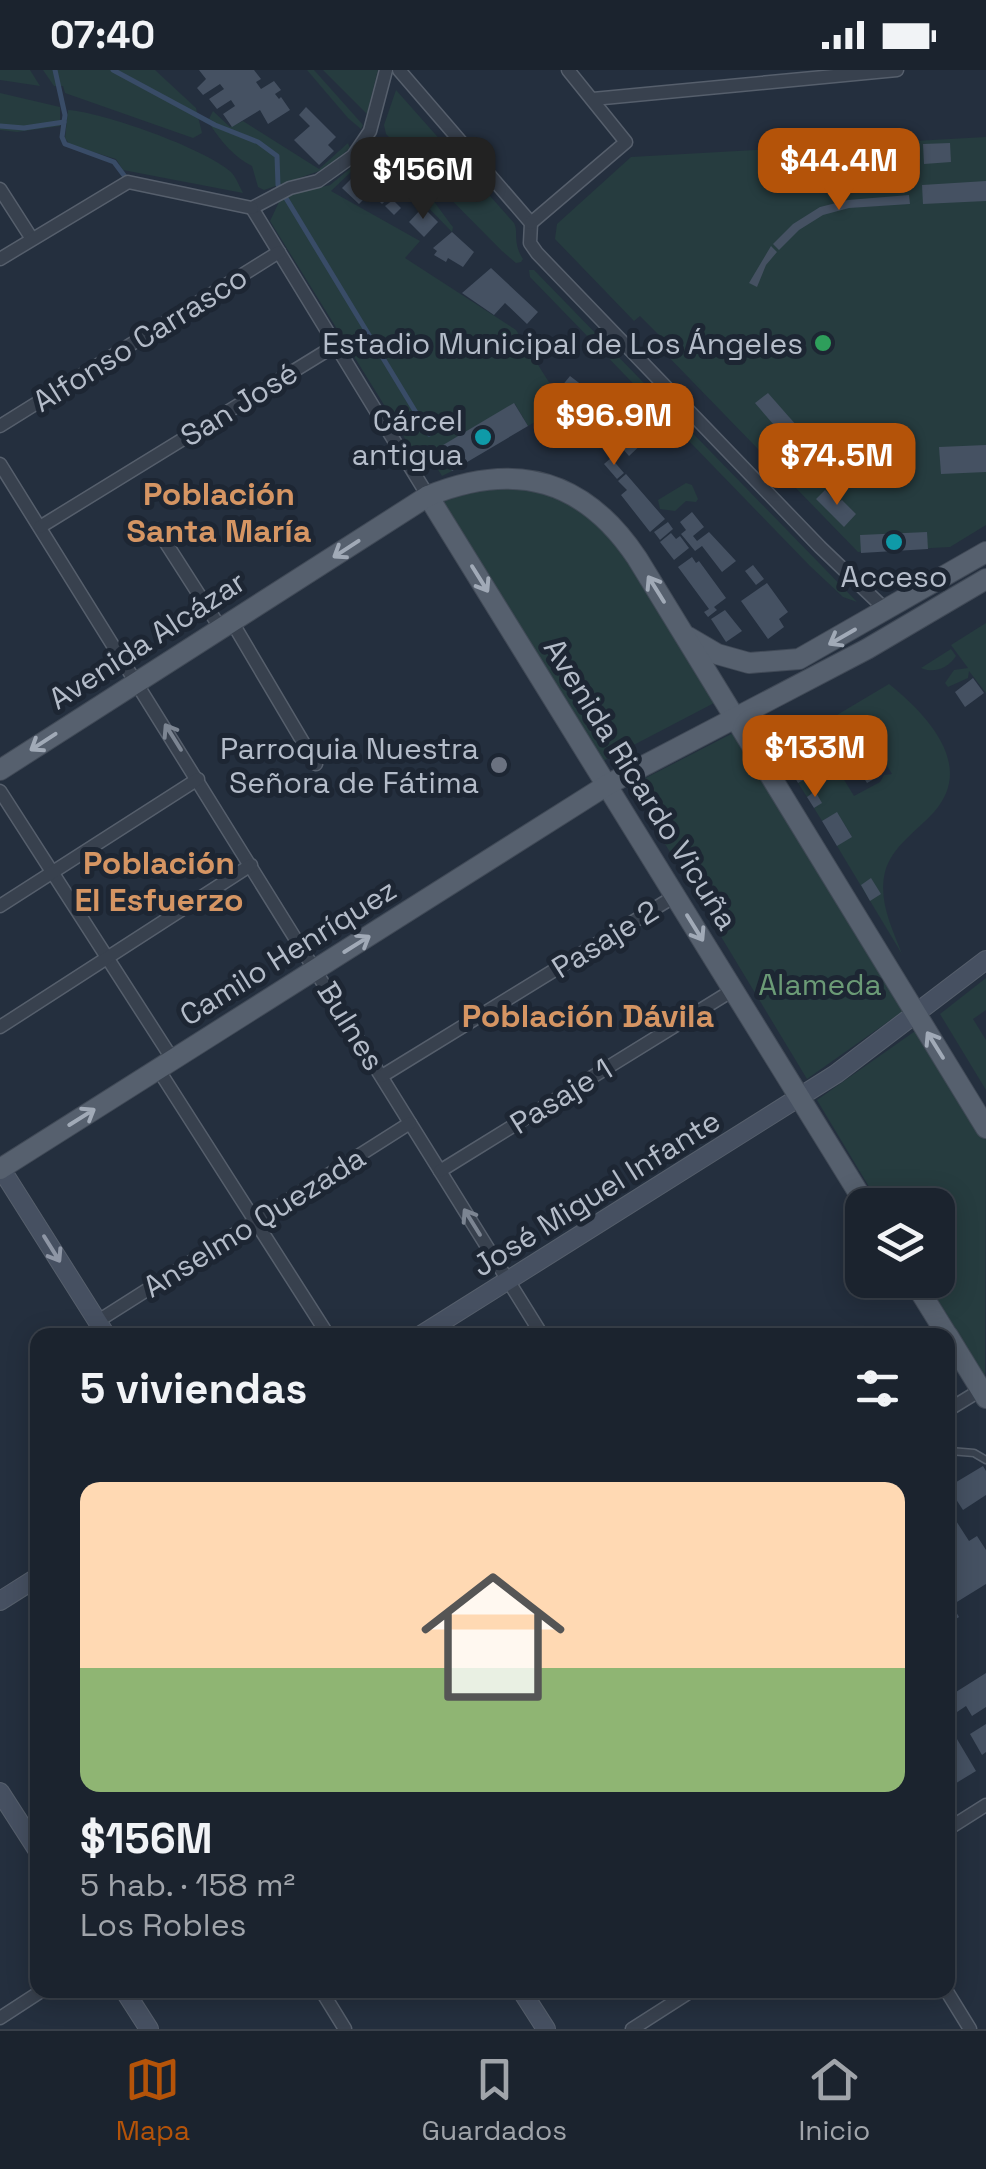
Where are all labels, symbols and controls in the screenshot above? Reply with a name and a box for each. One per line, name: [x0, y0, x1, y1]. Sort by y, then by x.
text: 07:40: [50, 11, 155, 59]
pin: $44.4M: [758, 128, 920, 213]
pin: $156M: [353, 137, 493, 222]
text: $44.4M: [780, 140, 898, 180]
text: $156M: [372, 149, 474, 189]
street label: Alfonso Carrasco: [25, 257, 255, 421]
place label: Estadio Municipal de Los Ángeles: [322, 324, 803, 363]
marker: Estadio Municipal de Los Ángeles: [812, 332, 834, 354]
street label: San José: [173, 353, 305, 455]
pin: $96.9M: [533, 383, 695, 468]
text: $96.9M: [556, 395, 672, 435]
place label: Cárcel antigua: [352, 401, 463, 474]
pin: $74.5M: [756, 423, 918, 508]
marker: Cárcel antigua: [472, 426, 494, 448]
text: $74.5M: [781, 435, 893, 475]
district label: Población Santa María: [127, 474, 311, 551]
marker: Acceso: [883, 531, 905, 553]
one-way arrow: [333, 538, 361, 559]
place label: Acceso: [841, 557, 947, 596]
street label: Avenida Alcázar: [41, 562, 253, 718]
one-way arrow: [469, 564, 490, 593]
one-way arrow: [646, 575, 666, 604]
one-way arrow: [828, 627, 856, 647]
street label: Avenida Ricardo Vicuña: [535, 631, 747, 937]
pin: $133M: [745, 715, 885, 800]
one-way arrow: [162, 723, 183, 752]
text: $133M: [765, 727, 866, 767]
place label: Parroquia Nuestra Señora de Fátima: [220, 729, 479, 802]
one-way arrow: [29, 732, 58, 753]
marker: Parroquia Nuestra Señora de Fátima: [488, 754, 510, 776]
district label: Población El Esfuerzo: [74, 843, 244, 920]
street label: Camilo Henríquez: [172, 870, 404, 1034]
street label: Pasaje 2: [544, 891, 666, 987]
one-way arrow: [685, 913, 705, 942]
one-way arrow: [342, 933, 371, 954]
park label: Alameda: [758, 965, 882, 1004]
street label: Bulnes: [309, 974, 393, 1078]
district label: Población Dávila: [462, 996, 714, 1036]
one-way arrow: [925, 1032, 945, 1060]
street label: Pasaje 1: [503, 1049, 619, 1143]
street label: José Miguel Infante: [465, 1101, 727, 1285]
one-way arrow: [68, 1107, 96, 1128]
street label: Anselmo Quezada: [136, 1138, 372, 1306]
map controls: [845, 1188, 955, 1298]
button: layers: [845, 1188, 955, 1298]
one-way arrow: [462, 1208, 482, 1237]
one-way arrow: [42, 1234, 62, 1263]
icon: filters: [850, 1361, 905, 1416]
text: 5 viviendas: [80, 1362, 307, 1415]
icon: home: [403, 1547, 583, 1727]
text: $156M: [80, 1812, 213, 1865]
text: 5 hab. · 158 m²: [80, 1865, 295, 1905]
text: Los Robles: [80, 1905, 246, 1945]
tab: Mapa: [116, 2052, 190, 2148]
tab: Guardados: [422, 2052, 567, 2148]
tab: Inicio: [799, 2052, 870, 2148]

